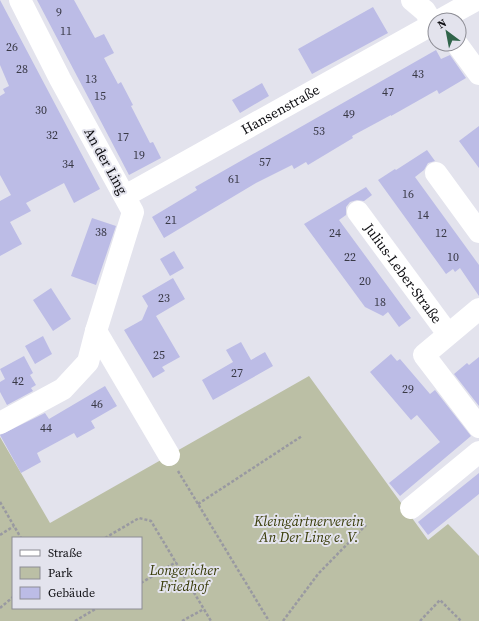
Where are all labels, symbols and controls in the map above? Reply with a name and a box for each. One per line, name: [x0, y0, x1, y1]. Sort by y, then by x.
house number: 9: [56, 4, 62, 20]
north arrow: [427, 12, 467, 52]
text: N: [435, 15, 449, 32]
house number: 11: [60, 23, 72, 39]
house number: 26: [6, 39, 18, 55]
house number: 28: [16, 61, 28, 77]
house number: 43: [412, 66, 424, 82]
house number: 13: [85, 71, 97, 87]
street label: Hansenstraße: [238, 79, 323, 139]
house number: 47: [382, 84, 394, 100]
house number: 15: [94, 88, 106, 104]
house number: 30: [35, 102, 47, 118]
house number: 49: [343, 106, 355, 122]
house number: 53: [313, 123, 325, 139]
street label: An der Ling: [79, 124, 133, 198]
house number: 32: [46, 127, 58, 143]
house number: 17: [117, 129, 129, 145]
house number: 19: [133, 147, 145, 163]
house number: 57: [259, 154, 271, 170]
house number: 34: [62, 156, 74, 172]
house number: 61: [228, 171, 240, 187]
house number: 16: [402, 186, 414, 202]
house number: 14: [417, 207, 429, 223]
house number: 21: [165, 212, 177, 228]
street label: Julius-Leber-Straße: [359, 218, 447, 328]
house number: 38: [95, 224, 107, 240]
house number: 24: [329, 225, 341, 241]
house number: 12: [435, 225, 447, 241]
house number: 22: [344, 249, 356, 265]
house number: 10: [447, 249, 459, 265]
house number: 20: [359, 273, 371, 289]
house number: 23: [158, 290, 170, 306]
house number: 18: [374, 294, 386, 310]
house number: 25: [153, 347, 165, 363]
house number: 27: [231, 365, 243, 381]
house number: 42: [12, 373, 24, 389]
house number: 29: [402, 381, 414, 397]
house number: 46: [91, 396, 103, 412]
house number: 44: [40, 420, 52, 436]
park label: Kleingärtnerverein An Der Ling e. V.: [253, 511, 364, 547]
legend: [12, 537, 142, 609]
text: Straße: [48, 545, 82, 561]
park label: Longericher Friedhof: [148, 560, 219, 596]
text: Park: [48, 565, 73, 581]
text: Gebäude: [48, 585, 95, 601]

